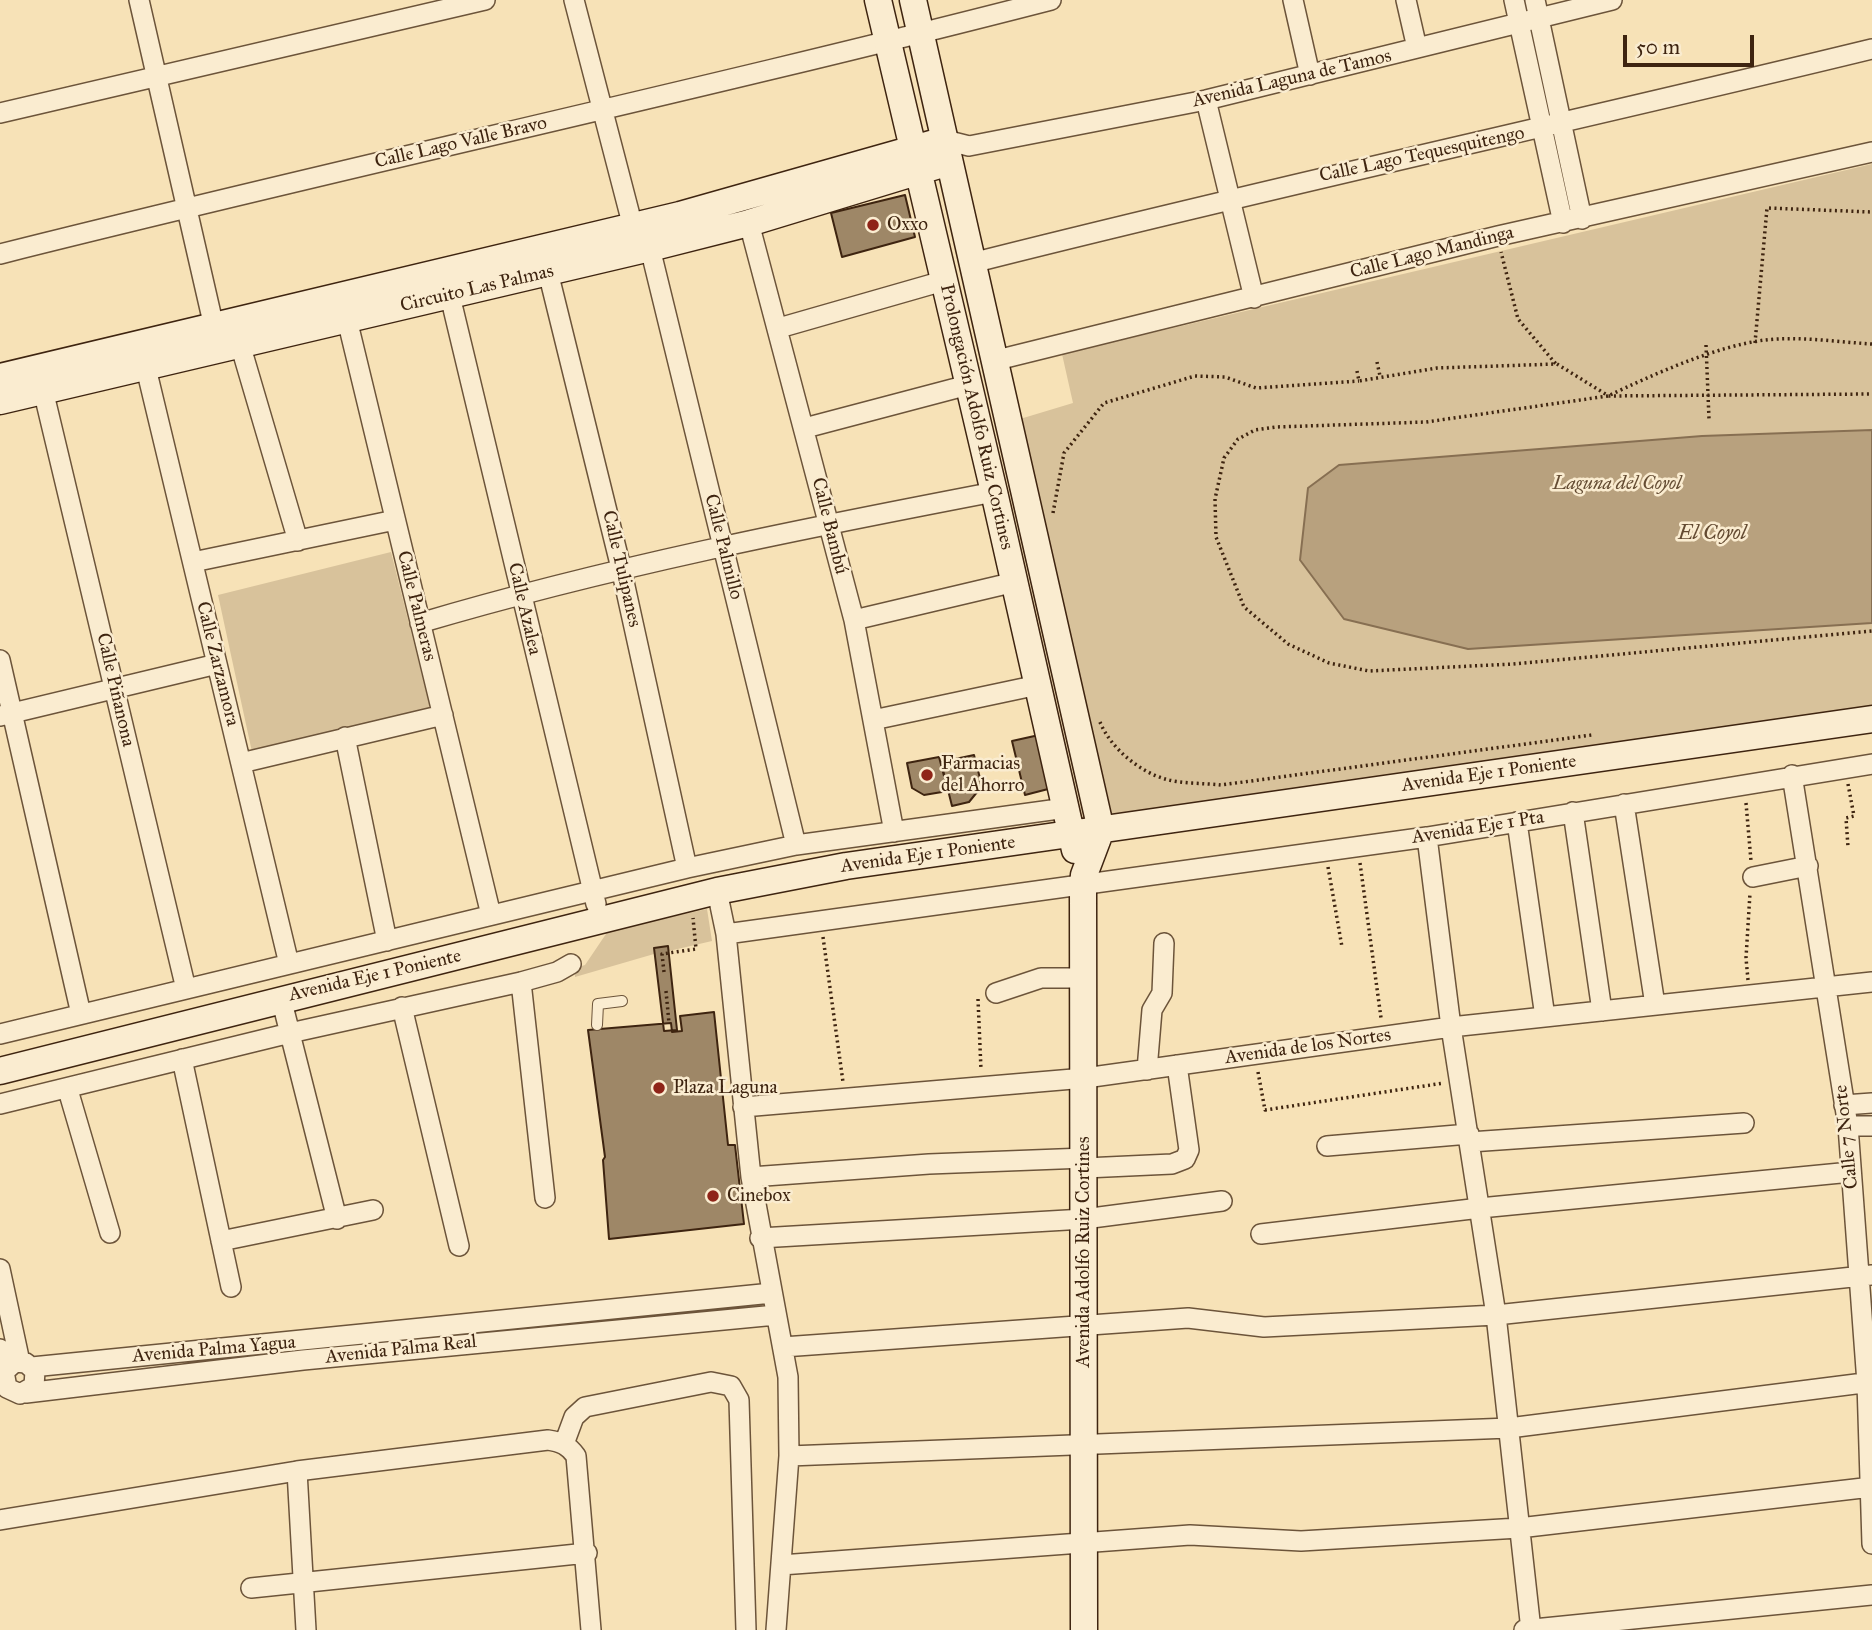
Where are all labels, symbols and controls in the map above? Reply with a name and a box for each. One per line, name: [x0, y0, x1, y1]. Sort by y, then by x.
scale bar: [1627, 21, 1758, 65]
text: 50 m: [1636, 34, 1680, 60]
street label: Avenida Laguna de Tamos: [1190, 45, 1394, 113]
street label: Calle Lago Valle Bravo: [373, 112, 549, 174]
street label: Calle Lago Tequesquitengo: [1317, 122, 1527, 188]
place label: Oxxo: [887, 214, 928, 236]
marker: Oxxo: [865, 217, 881, 233]
street label: Calle Lago Mandinga: [1348, 222, 1516, 284]
street label: Circuito Las Palmas: [398, 260, 556, 318]
street label: Prolongación Adolfo Ruiz Cortines: [934, 282, 1018, 552]
park label: Laguna del Coyol: [1553, 473, 1681, 495]
street label: Calle Bambú: [806, 475, 852, 577]
street label: Calle Palmillo: [699, 492, 747, 602]
street label: Calle Tulipanes: [597, 508, 645, 630]
water label: El Coyol: [1678, 521, 1746, 547]
street label: Calle Palmeras: [391, 549, 441, 663]
street label: Calle Azalea: [502, 561, 546, 657]
street label: Calle Zarzamora: [190, 599, 244, 729]
street label: Calle Piñanona: [91, 631, 139, 749]
street label: Avenida Eje 1 Poniente: [1400, 750, 1578, 798]
place label: Farmacias del Ahorro: [941, 753, 1024, 797]
marker: Farmacias del Ahorro: [919, 767, 935, 783]
street label: Avenida Eje 1 Pta: [1410, 806, 1546, 850]
street label: Avenida Eje 1 Poniente: [839, 831, 1017, 879]
street label: Avenida Eje 1 Poniente: [287, 945, 463, 1007]
street label: Avenida de los Nortes: [1224, 1024, 1392, 1070]
place label: Plaza Laguna: [673, 1077, 777, 1099]
marker: Plaza Laguna: [651, 1080, 667, 1096]
street label: Calle 7 Norte: [1830, 1084, 1864, 1190]
street label: Avenida Adolfo Ruiz Cortines: [1073, 1136, 1095, 1368]
place label: Cinebox: [727, 1185, 791, 1207]
marker: Cinebox: [705, 1188, 721, 1204]
street label: Avenida Palma Real: [324, 1331, 478, 1369]
street label: Avenida Palma Yagua: [131, 1332, 297, 1368]

